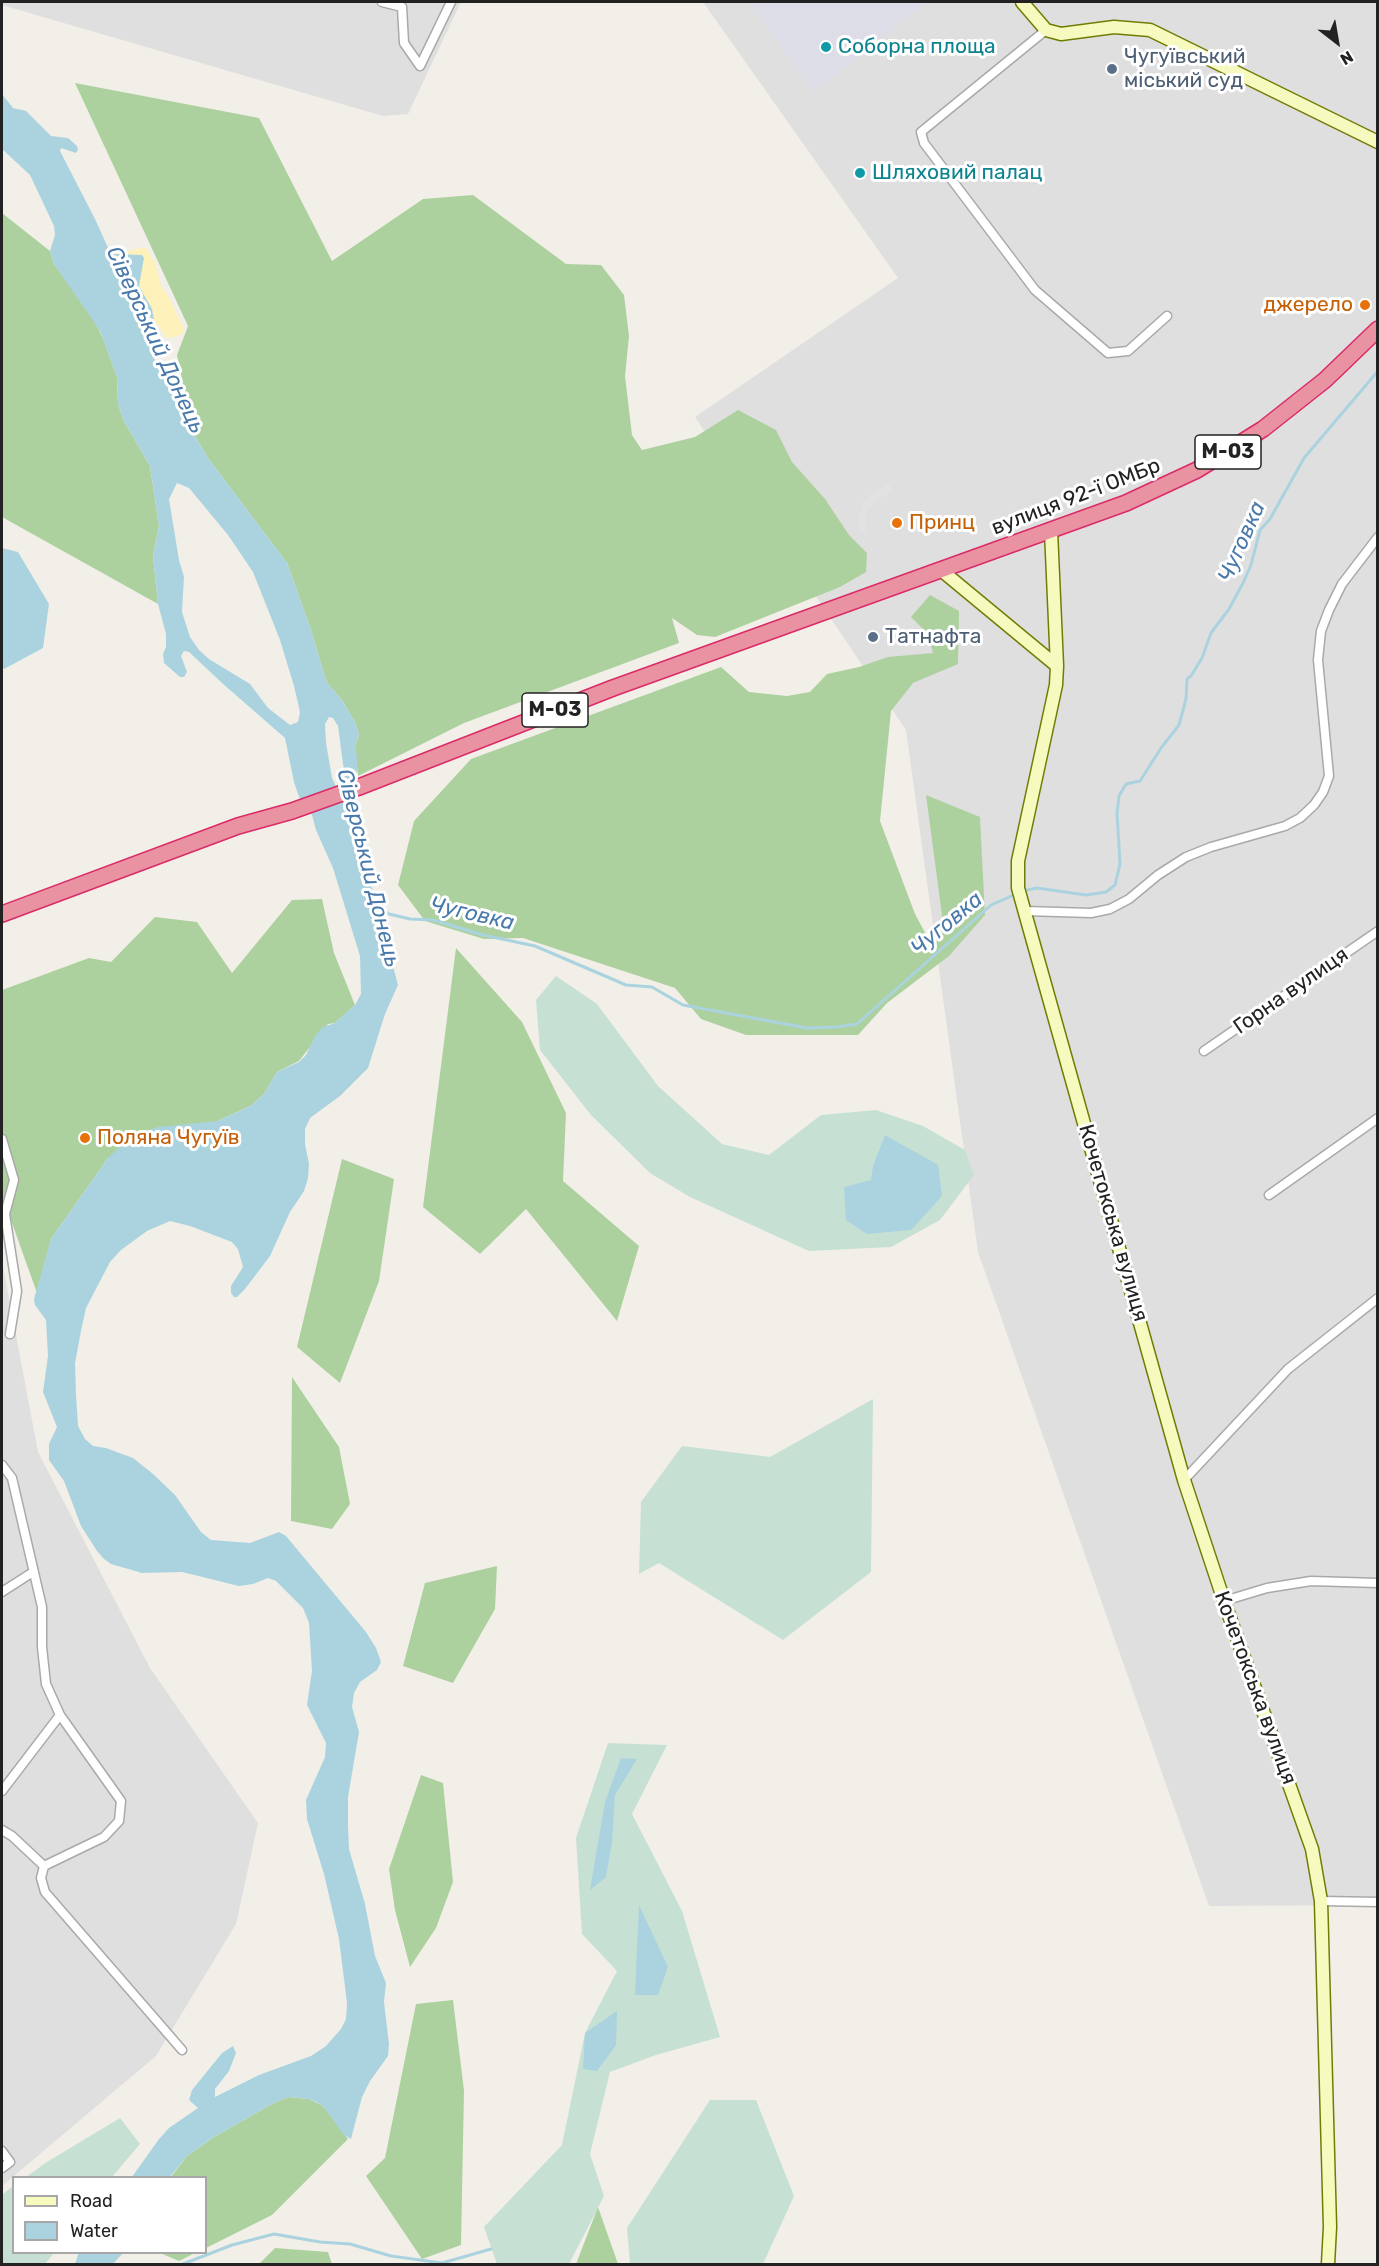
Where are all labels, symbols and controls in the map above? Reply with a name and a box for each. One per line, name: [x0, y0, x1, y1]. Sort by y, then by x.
north arrow: [1307, 12, 1367, 72]
place label: Соборна площа: [838, 34, 996, 60]
marker: Соборна площа: [819, 40, 833, 54]
place label: Чугуївський міський суд: [1124, 44, 1246, 94]
text: N: [1337, 47, 1356, 69]
marker: Чугуївський міський суд: [1105, 62, 1119, 76]
place label: Шляховий палац: [872, 160, 1042, 186]
marker: Шляховий палац: [853, 166, 867, 180]
water label: Сіверський Донець: [100, 242, 210, 438]
place label: джерело: [1263, 292, 1353, 318]
marker: джерело: [1358, 298, 1372, 312]
road number: М-03: [1195, 435, 1261, 469]
street label: вулиця 92-ї ОМБр: [988, 453, 1164, 541]
water label: Чуговка: [1213, 498, 1271, 586]
place label: Принц: [909, 510, 975, 536]
marker: Принц: [890, 516, 904, 530]
place label: Татнафта: [885, 624, 981, 650]
marker: Татнафта: [866, 630, 880, 644]
road number: М-03: [522, 693, 588, 727]
water label: Сіверський Донець: [331, 766, 405, 970]
water label: Чуговка: [906, 886, 988, 962]
water label: Чуговка: [427, 892, 517, 936]
street label: Горна вулиця: [1229, 942, 1353, 1040]
street label: Кочетокська вулиця: [1073, 1122, 1153, 1324]
place label: Поляна Чугуїв: [97, 1125, 240, 1151]
marker: Поляна Чугуїв: [78, 1131, 92, 1145]
street label: Кочетокська вулиця: [1208, 1588, 1302, 1788]
legend: [12, 2176, 207, 2254]
text: Road: [70, 2190, 113, 2212]
text: Water: [70, 2220, 118, 2242]

